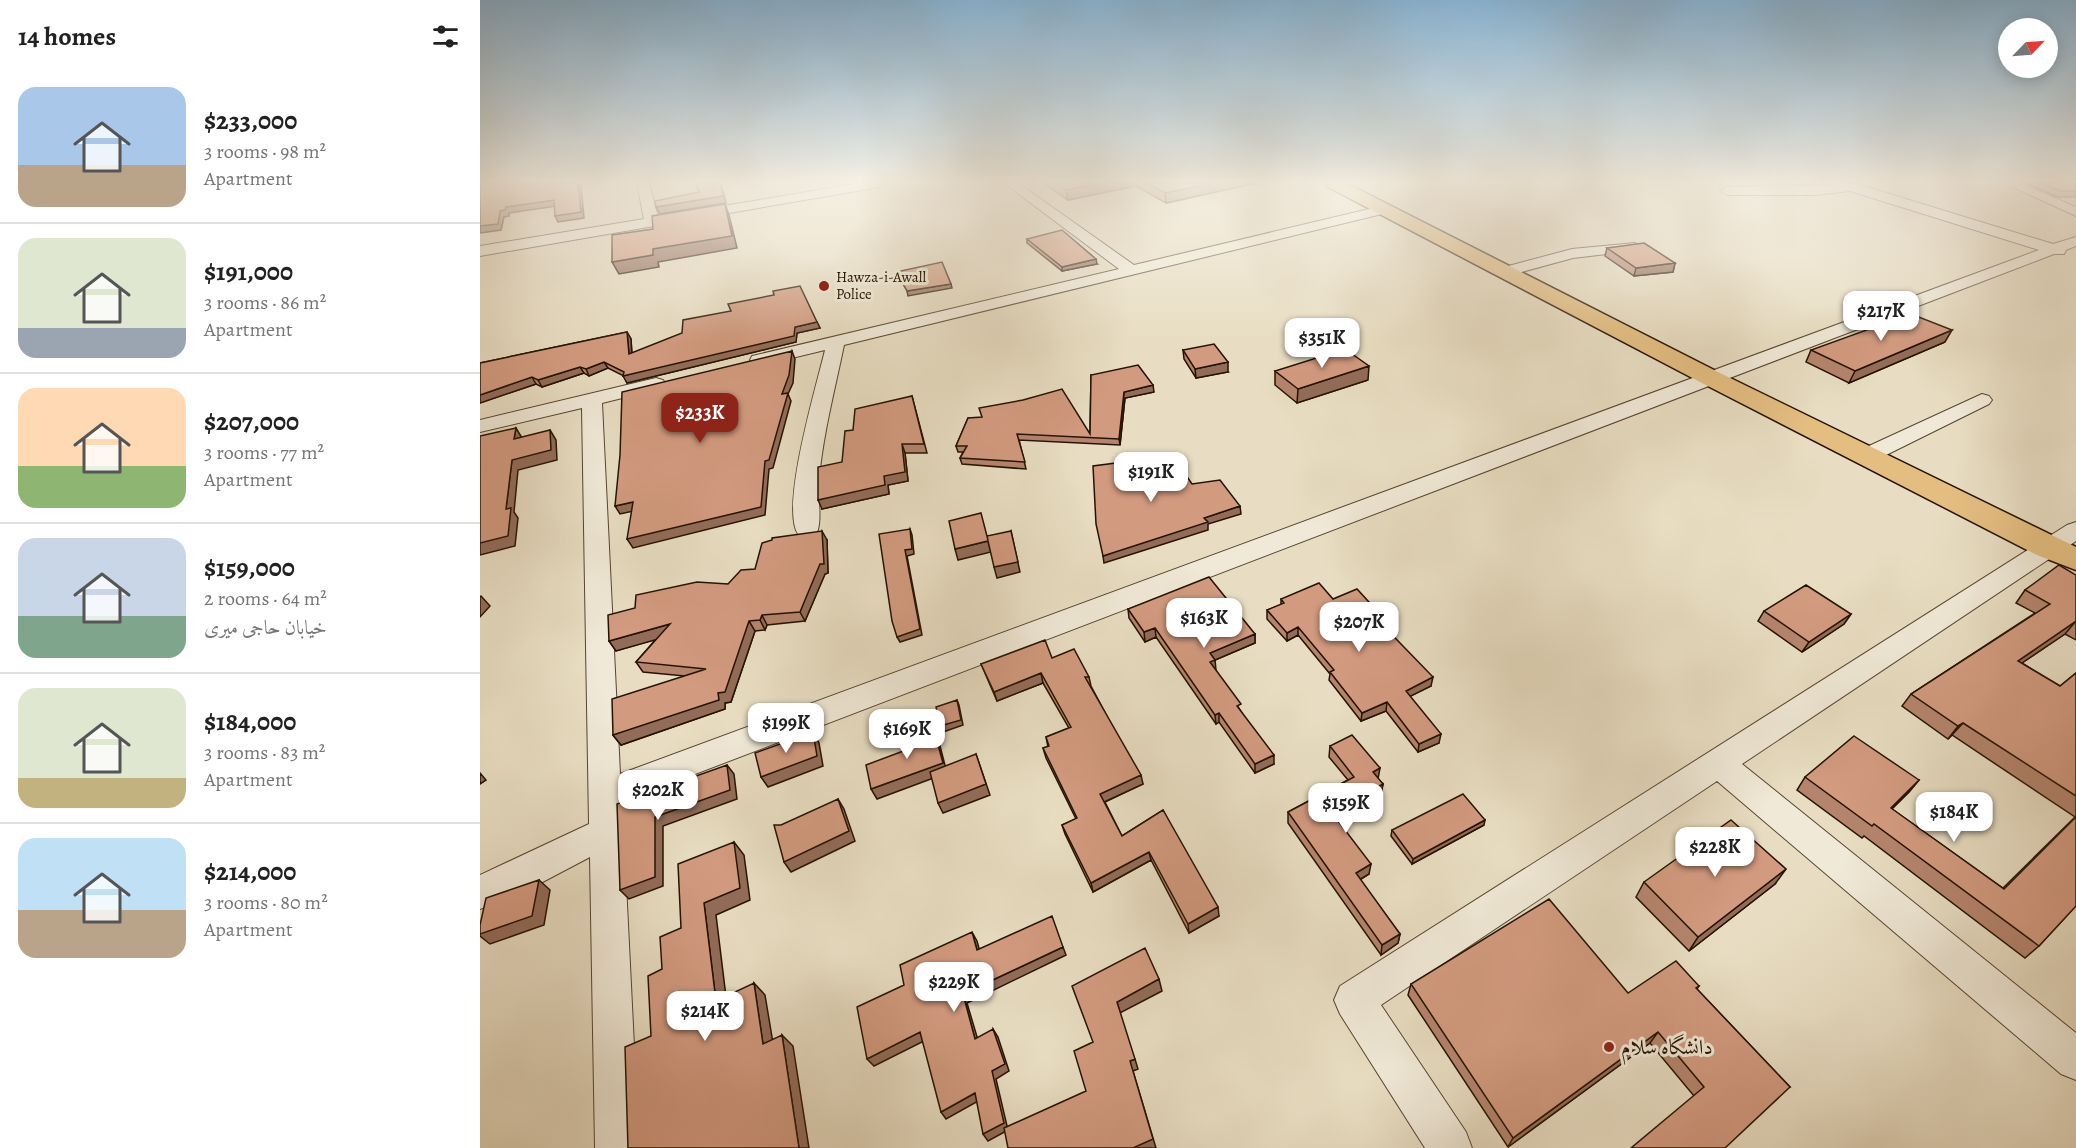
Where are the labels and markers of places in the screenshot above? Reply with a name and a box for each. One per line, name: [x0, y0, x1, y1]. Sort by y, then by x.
place label: Hawza-i-Awall Police: [836, 267, 927, 304]
marker: Hawza-i-Awall Police: [817, 279, 831, 293]
pin: $217K: [1839, 291, 1923, 342]
pin: $351K: [1280, 318, 1364, 369]
pin: $233K: [658, 393, 742, 444]
pin: $191K: [1109, 452, 1193, 503]
pin: $163K: [1162, 598, 1246, 649]
pin: $207K: [1317, 602, 1401, 653]
pin: $199K: [744, 703, 828, 754]
pin: $169K: [865, 709, 949, 760]
pin: $202K: [616, 770, 700, 821]
pin: $159K: [1304, 783, 1388, 834]
pin: $184K: [1912, 792, 1996, 843]
pin: $228K: [1673, 827, 1757, 878]
pin: $229K: [912, 962, 996, 1013]
pin: $214K: [663, 991, 747, 1042]
place label: دانشگاه سلام: [1621, 1033, 1713, 1065]
marker: دانشگاه سلام: [1602, 1040, 1616, 1054]

